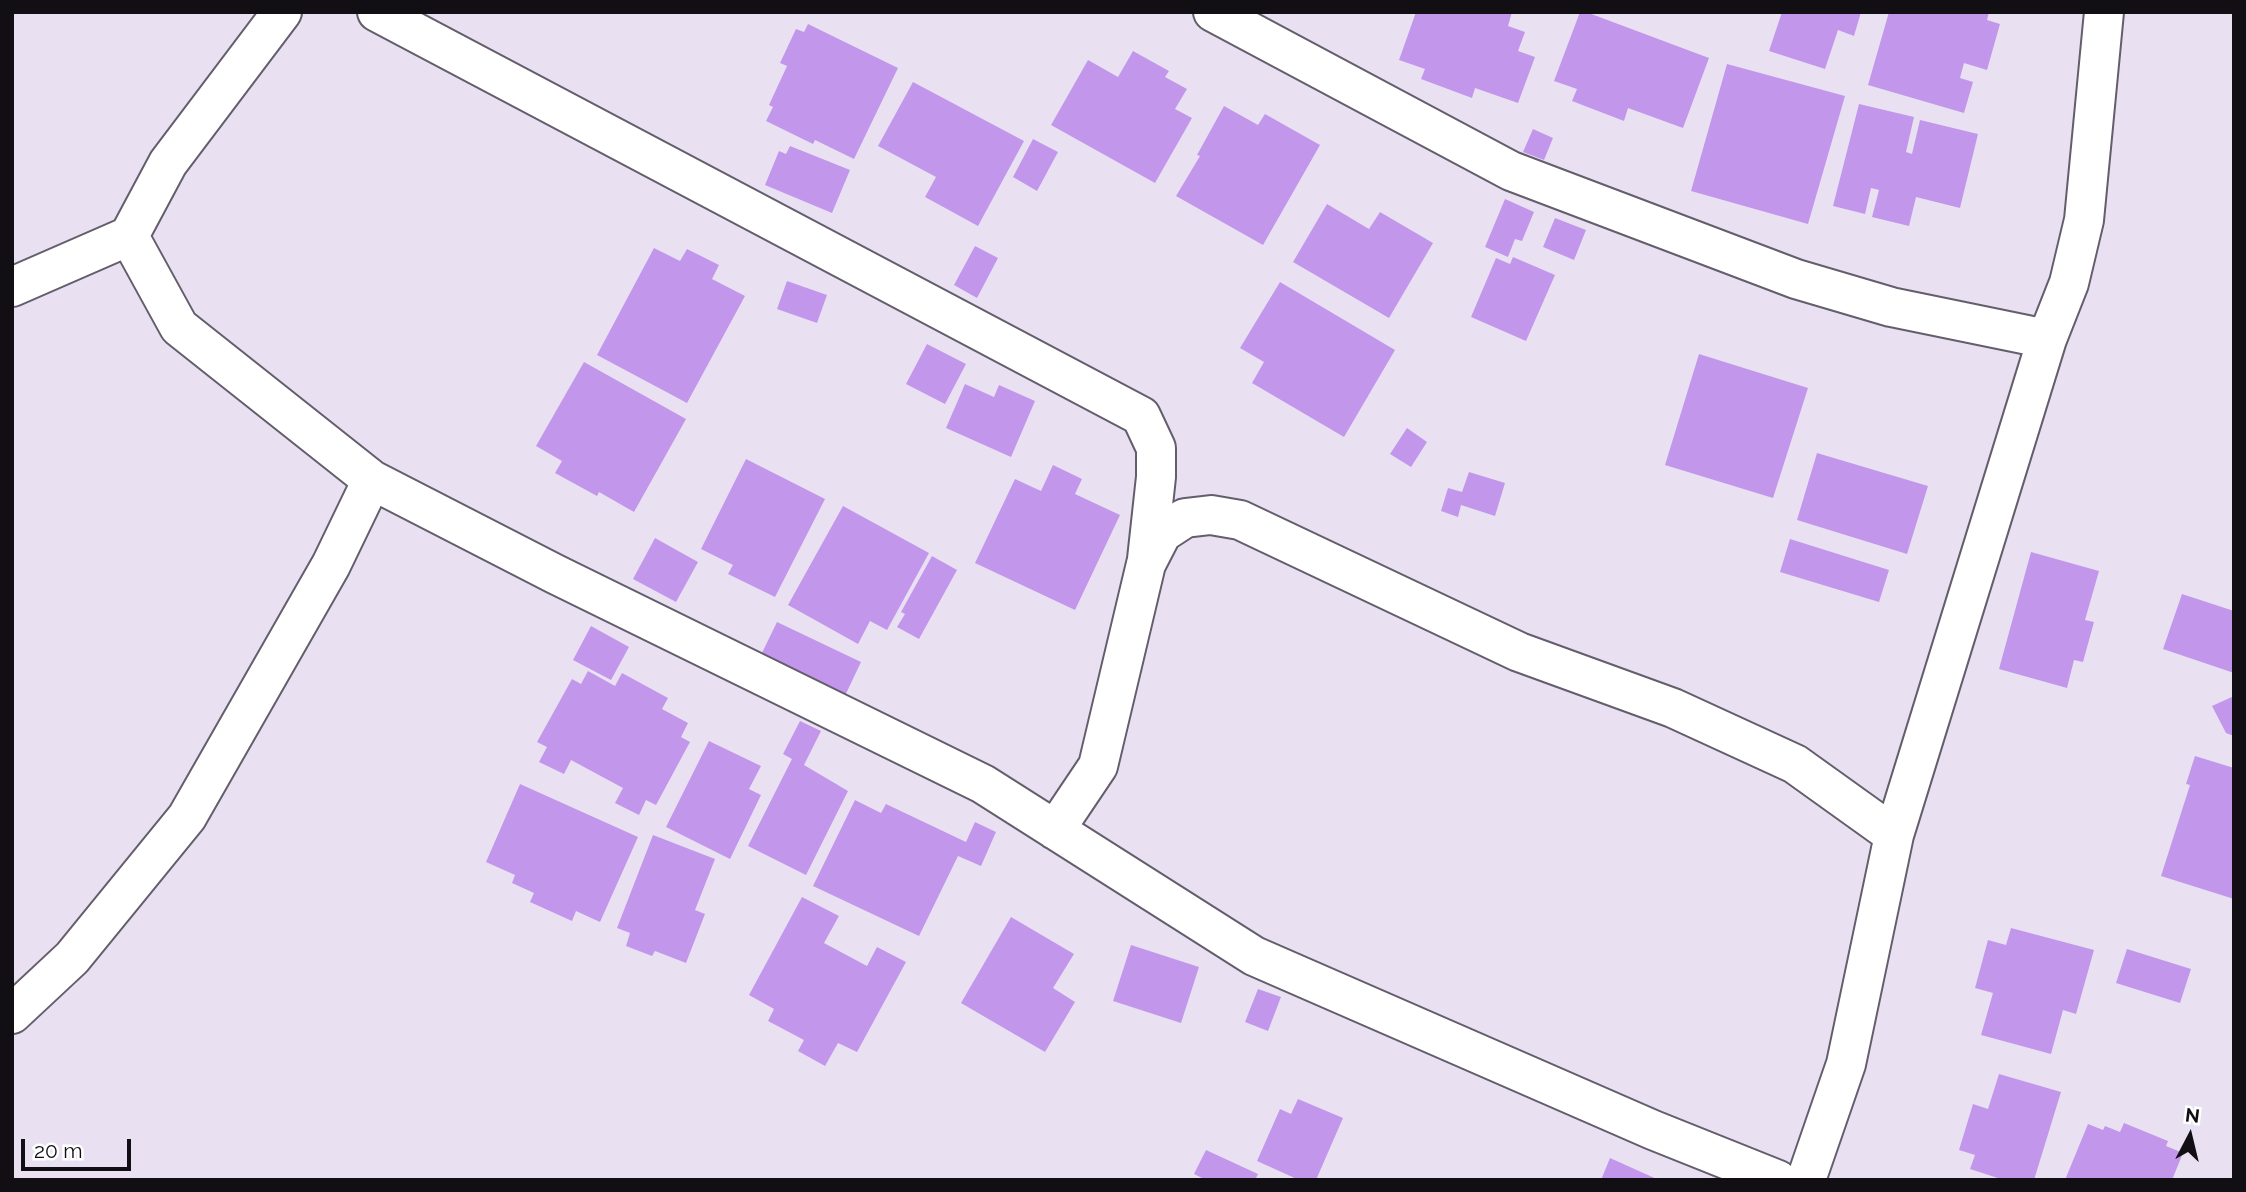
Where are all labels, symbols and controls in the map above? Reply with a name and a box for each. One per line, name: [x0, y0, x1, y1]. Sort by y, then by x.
north arrow: [2155, 1101, 2225, 1171]
text: N: [2184, 1103, 2201, 1127]
scale bar: [24, 1126, 135, 1170]
text: 20 m: [34, 1138, 82, 1163]

